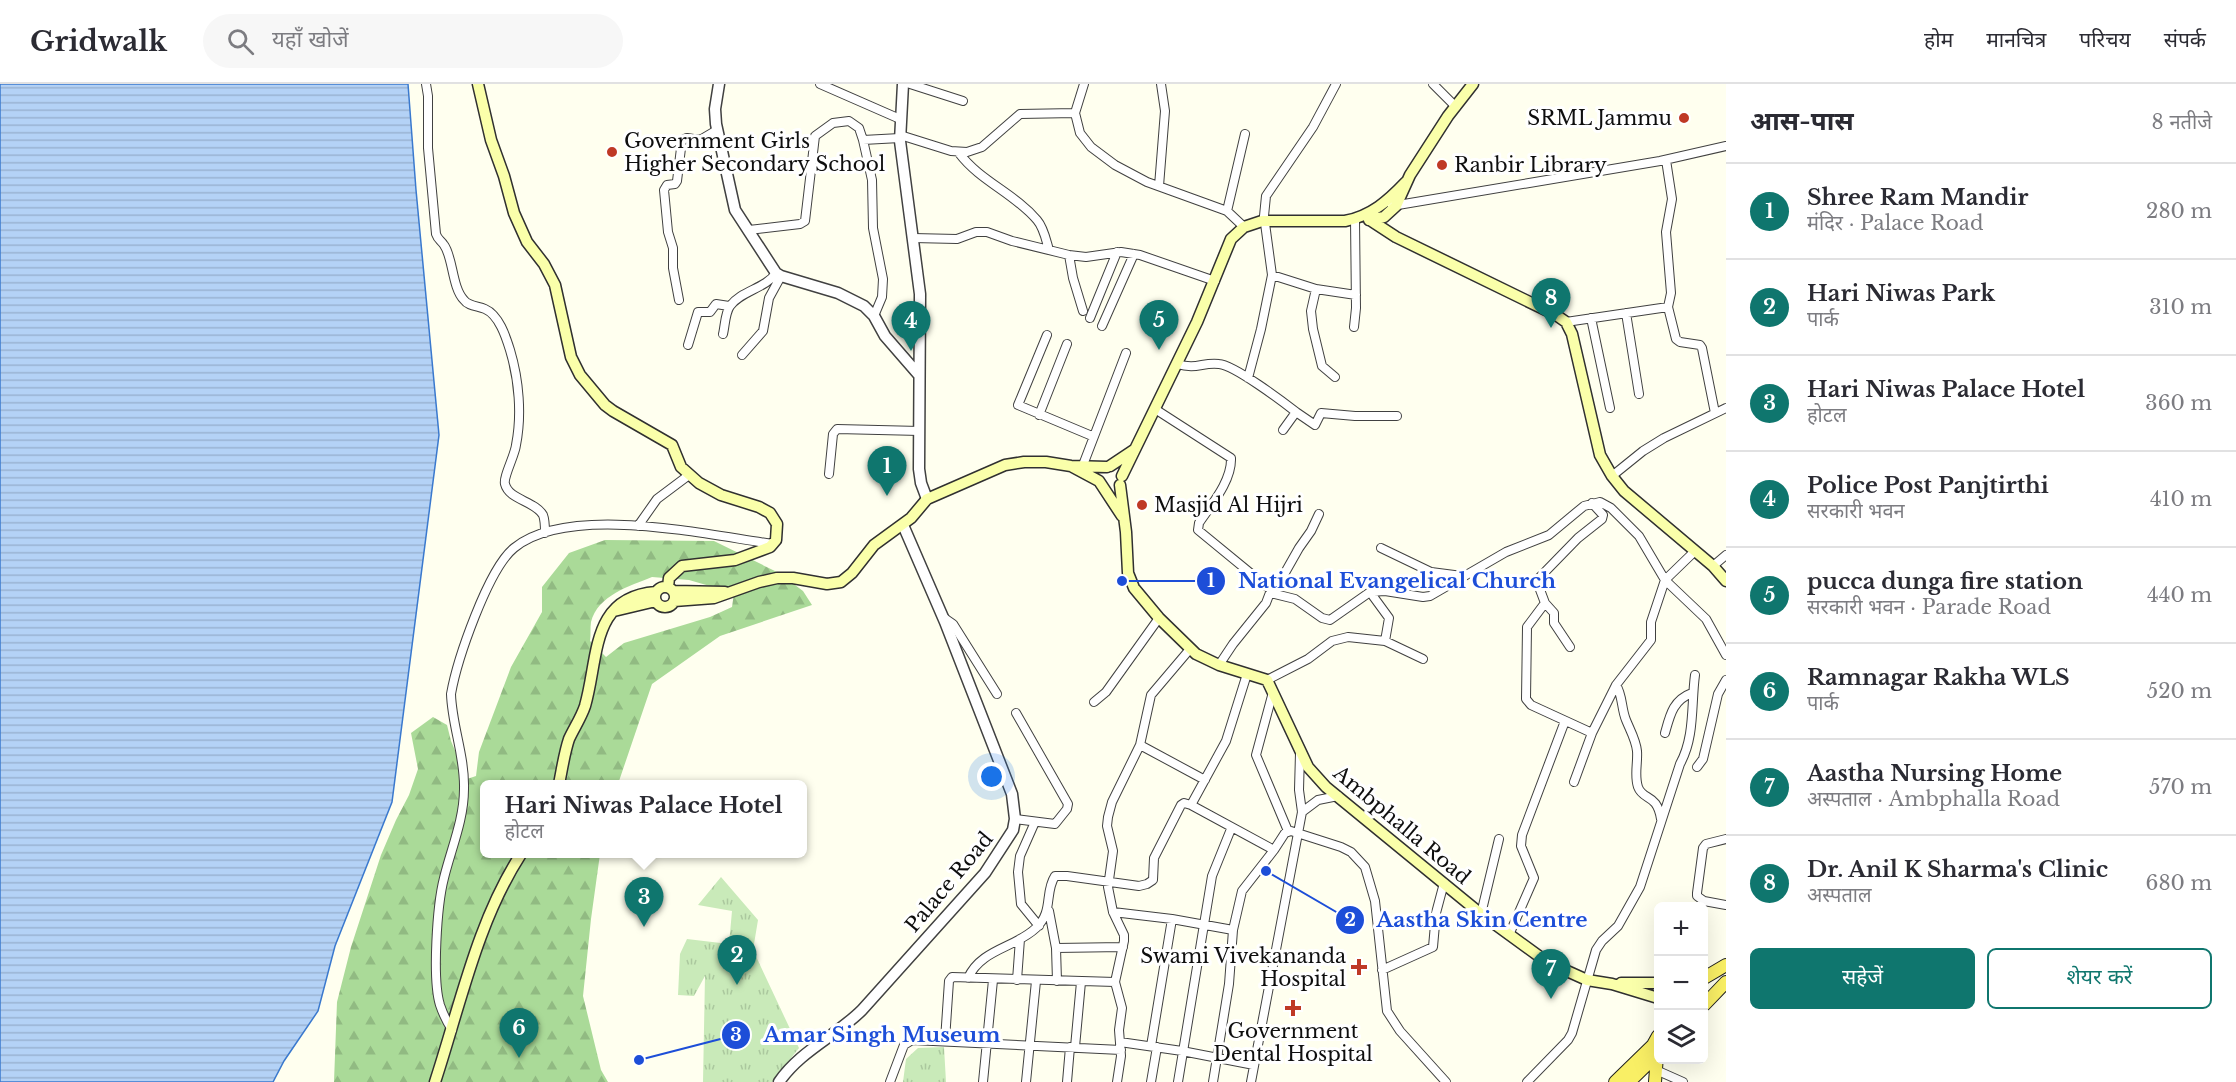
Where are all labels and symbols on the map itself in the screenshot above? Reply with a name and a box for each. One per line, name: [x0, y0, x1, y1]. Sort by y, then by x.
place label: SRML Jammu: [1527, 106, 1672, 130]
marker: SRML Jammu: [1677, 111, 1691, 125]
place label: Government Girls Higher Secondary School: [624, 129, 885, 176]
marker: Government Girls Higher Secondary School: [605, 145, 619, 159]
place label: Ranbir Library: [1454, 153, 1607, 177]
marker: Ranbir Library: [1435, 158, 1449, 172]
pin: 8: [1532, 278, 1570, 328]
pin: 5: [1140, 300, 1178, 350]
pin: 4: [892, 302, 930, 351]
pin: 1: [868, 446, 906, 496]
place label: Masjid Al Hijri: [1154, 493, 1303, 517]
marker: Masjid Al Hijri: [1135, 498, 1149, 512]
callout: National Evangelical Church: [1196, 561, 1568, 600]
text: National Evangelical Church: [1238, 568, 1556, 594]
text: 1: [1207, 570, 1215, 592]
street label: Ambphalla Road: [1328, 760, 1475, 889]
your location: [977, 762, 1006, 791]
street label: Palace Road: [900, 827, 998, 937]
pin: 3: [624, 878, 664, 927]
callout: Aastha Skin Centre: [1335, 901, 1600, 940]
text: Aastha Skin Centre: [1375, 907, 1588, 933]
text: 2: [1344, 909, 1356, 931]
pin: 2: [718, 936, 756, 985]
place label: Swami Vivekananda Hospital: [1140, 944, 1347, 991]
pin: 7: [1532, 950, 1570, 999]
marker: Swami Vivekananda Hospital: [1350, 958, 1368, 976]
marker: Government Dental Hospital: [1284, 999, 1302, 1017]
pin: 6: [500, 1008, 538, 1058]
callout: Amar Singh Museum: [721, 1015, 1012, 1054]
place label: Government Dental Hospital: [1213, 1019, 1373, 1066]
text: Amar Singh Museum: [763, 1022, 1000, 1048]
text: 3: [730, 1024, 742, 1046]

